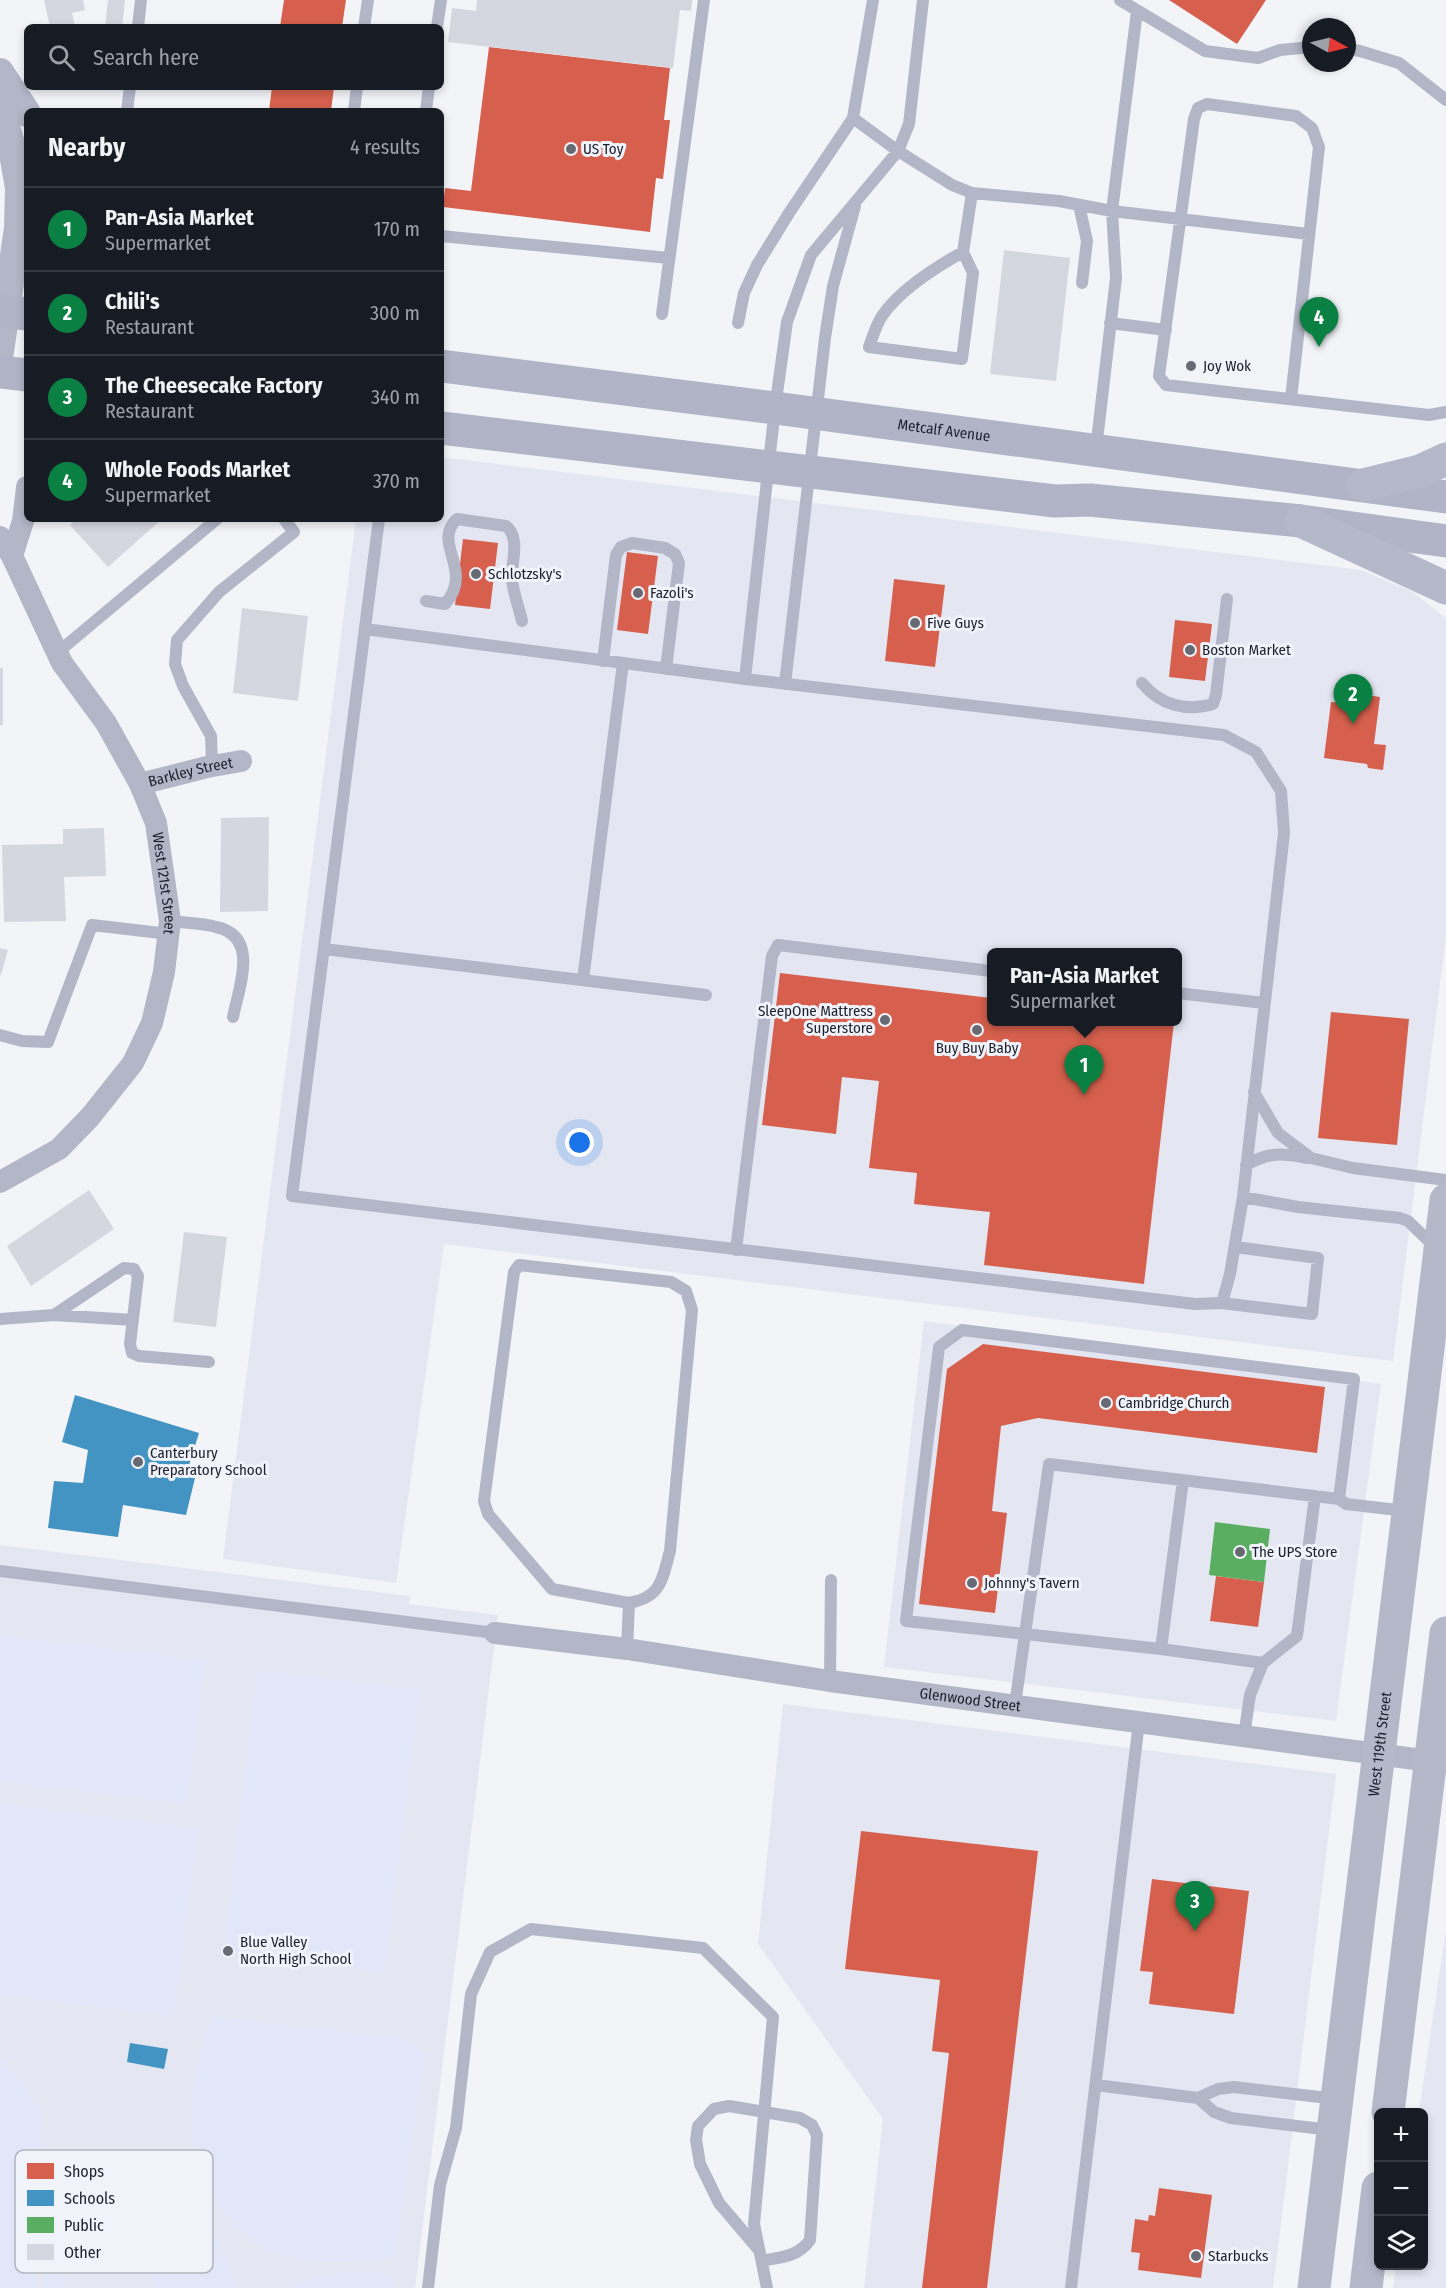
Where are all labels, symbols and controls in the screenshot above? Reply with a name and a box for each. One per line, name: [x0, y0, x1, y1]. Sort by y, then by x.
north arrow: [1302, 18, 1356, 72]
search box: [24, 24, 444, 90]
icon: search: [45, 41, 78, 74]
text: Search here: [93, 44, 199, 71]
text: Nearby: [48, 132, 125, 163]
text: 4 results: [350, 135, 420, 159]
place label: US Toy: [583, 140, 624, 158]
marker: US Toy: [564, 142, 578, 156]
text: Pan-Asia Market: [105, 204, 254, 231]
text: 1: [63, 217, 72, 241]
text: 170 m: [374, 217, 420, 241]
text: Supermarket: [105, 231, 211, 255]
text: Chili's: [105, 288, 160, 315]
pin: 4: [1300, 298, 1338, 347]
text: 2: [63, 301, 72, 325]
text: 300 m: [370, 301, 420, 325]
text: Restaurant: [105, 315, 194, 339]
place label: Joy Wok: [1203, 357, 1251, 375]
marker: Joy Wok: [1184, 359, 1198, 373]
text: The Cheesecake Factory: [105, 372, 322, 399]
text: 3: [63, 385, 72, 409]
text: 340 m: [371, 385, 420, 409]
text: Restaurant: [105, 399, 194, 423]
street label: Metcalf Avenue: [896, 415, 991, 445]
text: Whole Foods Market: [105, 456, 290, 483]
text: 4: [62, 469, 73, 493]
text: 370 m: [373, 469, 420, 493]
text: Supermarket: [105, 483, 211, 507]
place label: Schlotzsky's: [488, 565, 562, 583]
marker: Schlotzsky's: [469, 567, 483, 581]
place label: Fazoli's: [650, 584, 694, 602]
marker: Fazoli's: [631, 586, 645, 600]
place label: Five Guys: [927, 614, 984, 632]
marker: Five Guys: [908, 616, 922, 630]
place label: Boston Market: [1202, 641, 1291, 659]
marker: Boston Market: [1183, 643, 1197, 657]
pin: 2: [1334, 674, 1372, 724]
street label: Barkley Street: [146, 754, 234, 791]
street label: West 121st Street: [148, 831, 179, 936]
popup: [987, 948, 1182, 1026]
text: Pan-Asia Market: [1010, 962, 1159, 989]
text: Supermarket: [1010, 989, 1116, 1013]
place label: SleepOne Mattress Superstore: [758, 1002, 873, 1037]
marker: SleepOne Mattress Superstore: [878, 1013, 892, 1027]
marker: Buy Buy Baby: [970, 1023, 984, 1037]
place label: Buy Buy Baby: [936, 1039, 1019, 1057]
pin: 1: [1064, 1046, 1104, 1095]
your location: [565, 1128, 594, 1157]
place label: Cambridge Church: [1118, 1394, 1230, 1412]
marker: Cambridge Church: [1099, 1396, 1113, 1410]
place label: Canterbury Preparatory School: [150, 1444, 267, 1479]
marker: Canterbury Preparatory School: [131, 1455, 145, 1469]
place label: The UPS Store: [1252, 1543, 1337, 1561]
marker: The UPS Store: [1233, 1545, 1247, 1559]
place label: Johnny's Tavern: [984, 1574, 1080, 1592]
marker: Johnny's Tavern: [965, 1576, 979, 1590]
street label: Glenwood Street: [919, 1684, 1022, 1715]
street label: West 119th Street: [1365, 1690, 1395, 1797]
pin: 3: [1176, 1882, 1214, 1931]
place label: Blue Valley North High School: [240, 1933, 351, 1968]
marker: Blue Valley North High School: [221, 1944, 235, 1958]
map controls: [1374, 2108, 1428, 2270]
button: +: [1374, 2108, 1428, 2162]
legend: [15, 2150, 213, 2273]
text: Shops: [64, 2162, 104, 2181]
button: −: [1374, 2162, 1428, 2216]
text: Schools: [64, 2189, 115, 2208]
text: Public: [64, 2216, 104, 2235]
button: layers: [1374, 2216, 1428, 2270]
text: Other: [64, 2243, 102, 2262]
place label: Starbucks: [1208, 2247, 1268, 2265]
marker: Starbucks: [1189, 2249, 1203, 2263]

